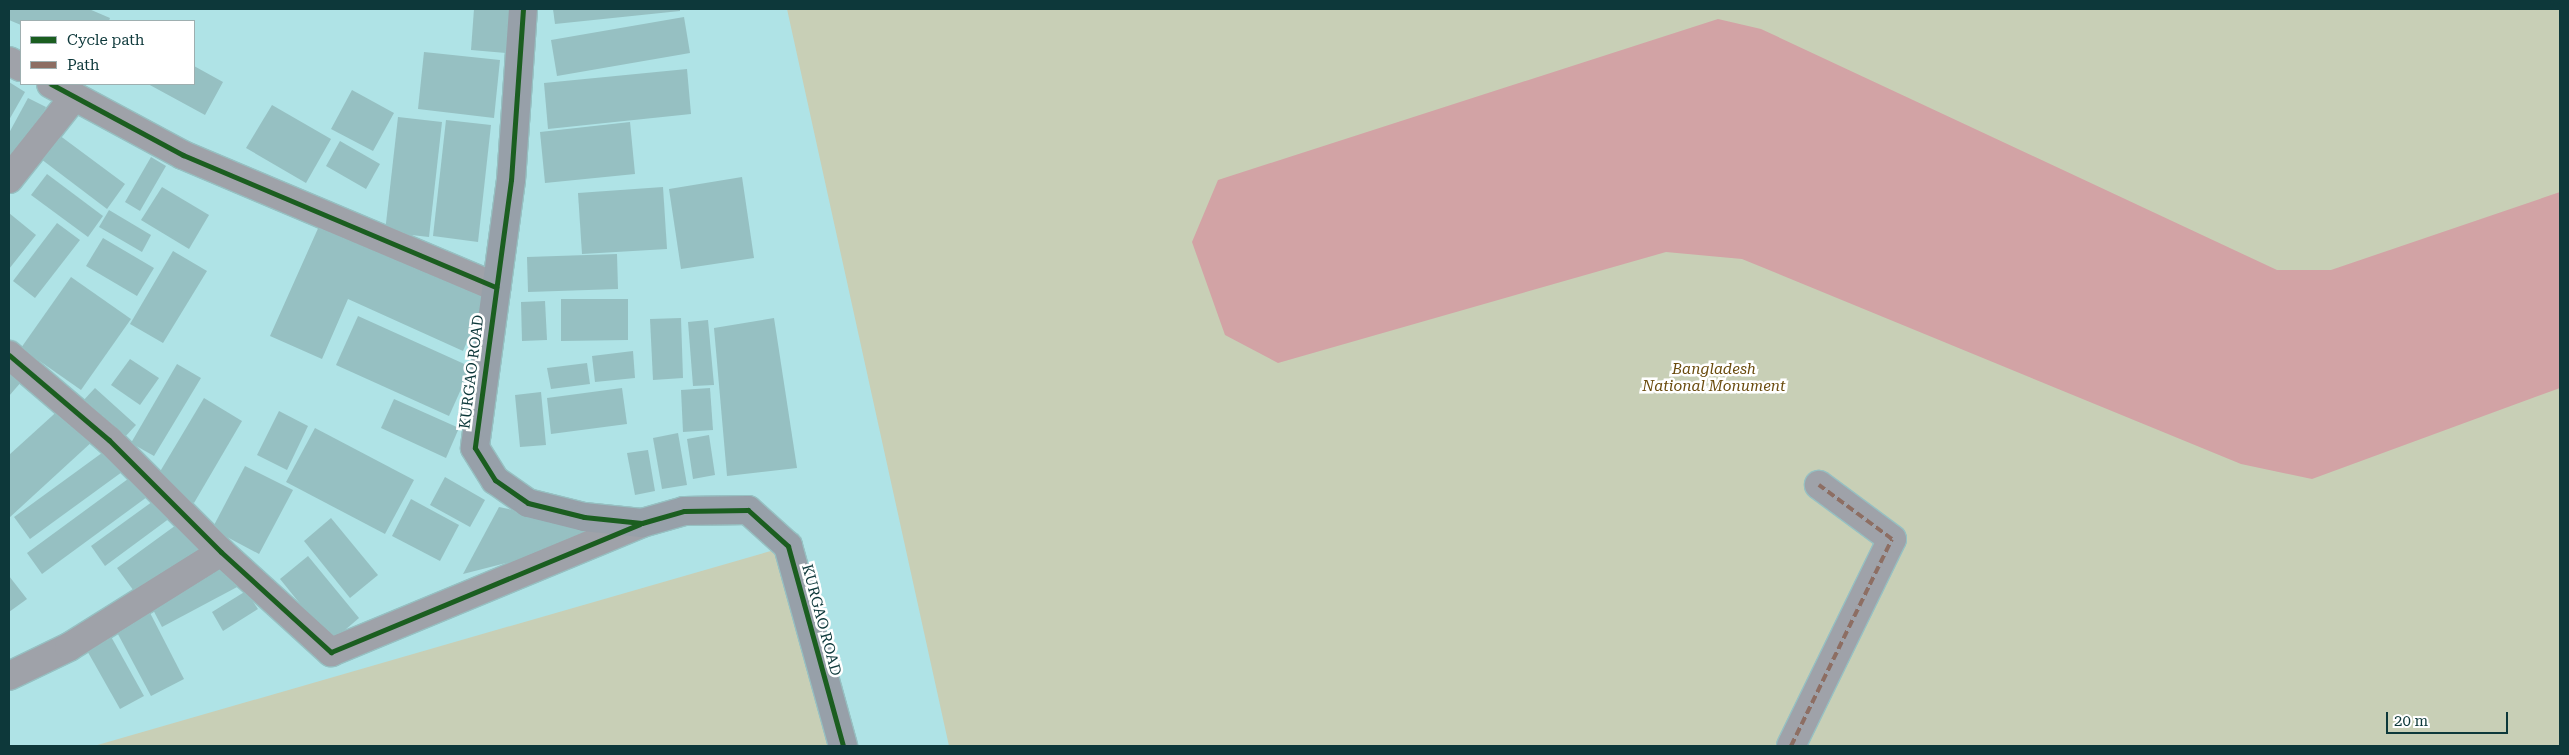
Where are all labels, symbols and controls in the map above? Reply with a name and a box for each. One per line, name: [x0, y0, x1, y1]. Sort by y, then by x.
legend: [20, 20, 195, 85]
text: Cycle path: [67, 31, 144, 49]
text: Path: [67, 56, 100, 74]
street label: KURGAO ROAD: [456, 314, 488, 430]
park label: Bangladesh National Monument: [1642, 360, 1786, 395]
street label: KURGAO ROAD: [797, 562, 845, 678]
scale bar: [2389, 702, 2512, 734]
text: 20 m: [2394, 712, 2428, 730]

